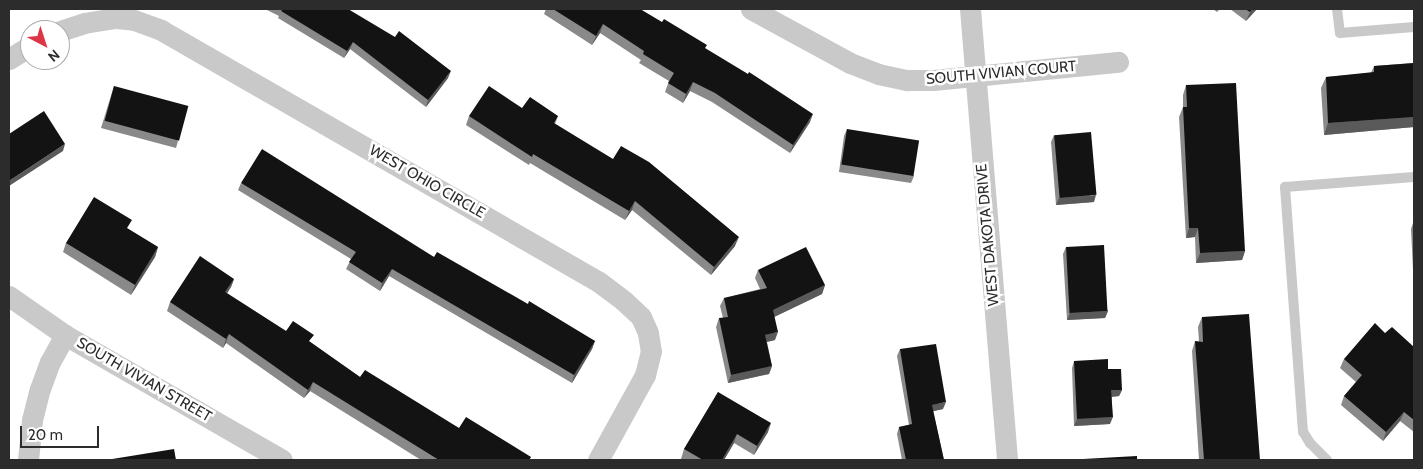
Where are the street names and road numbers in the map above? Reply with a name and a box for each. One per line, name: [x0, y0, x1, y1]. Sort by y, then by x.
street label: SOUTH VIVIAN COURT: [925, 57, 1077, 89]
street label: WEST OHIO CIRCLE: [366, 142, 488, 222]
street label: WEST DAKOTA DRIVE: [973, 163, 1003, 307]
street label: SOUTH VIVIAN STREET: [73, 334, 215, 426]

